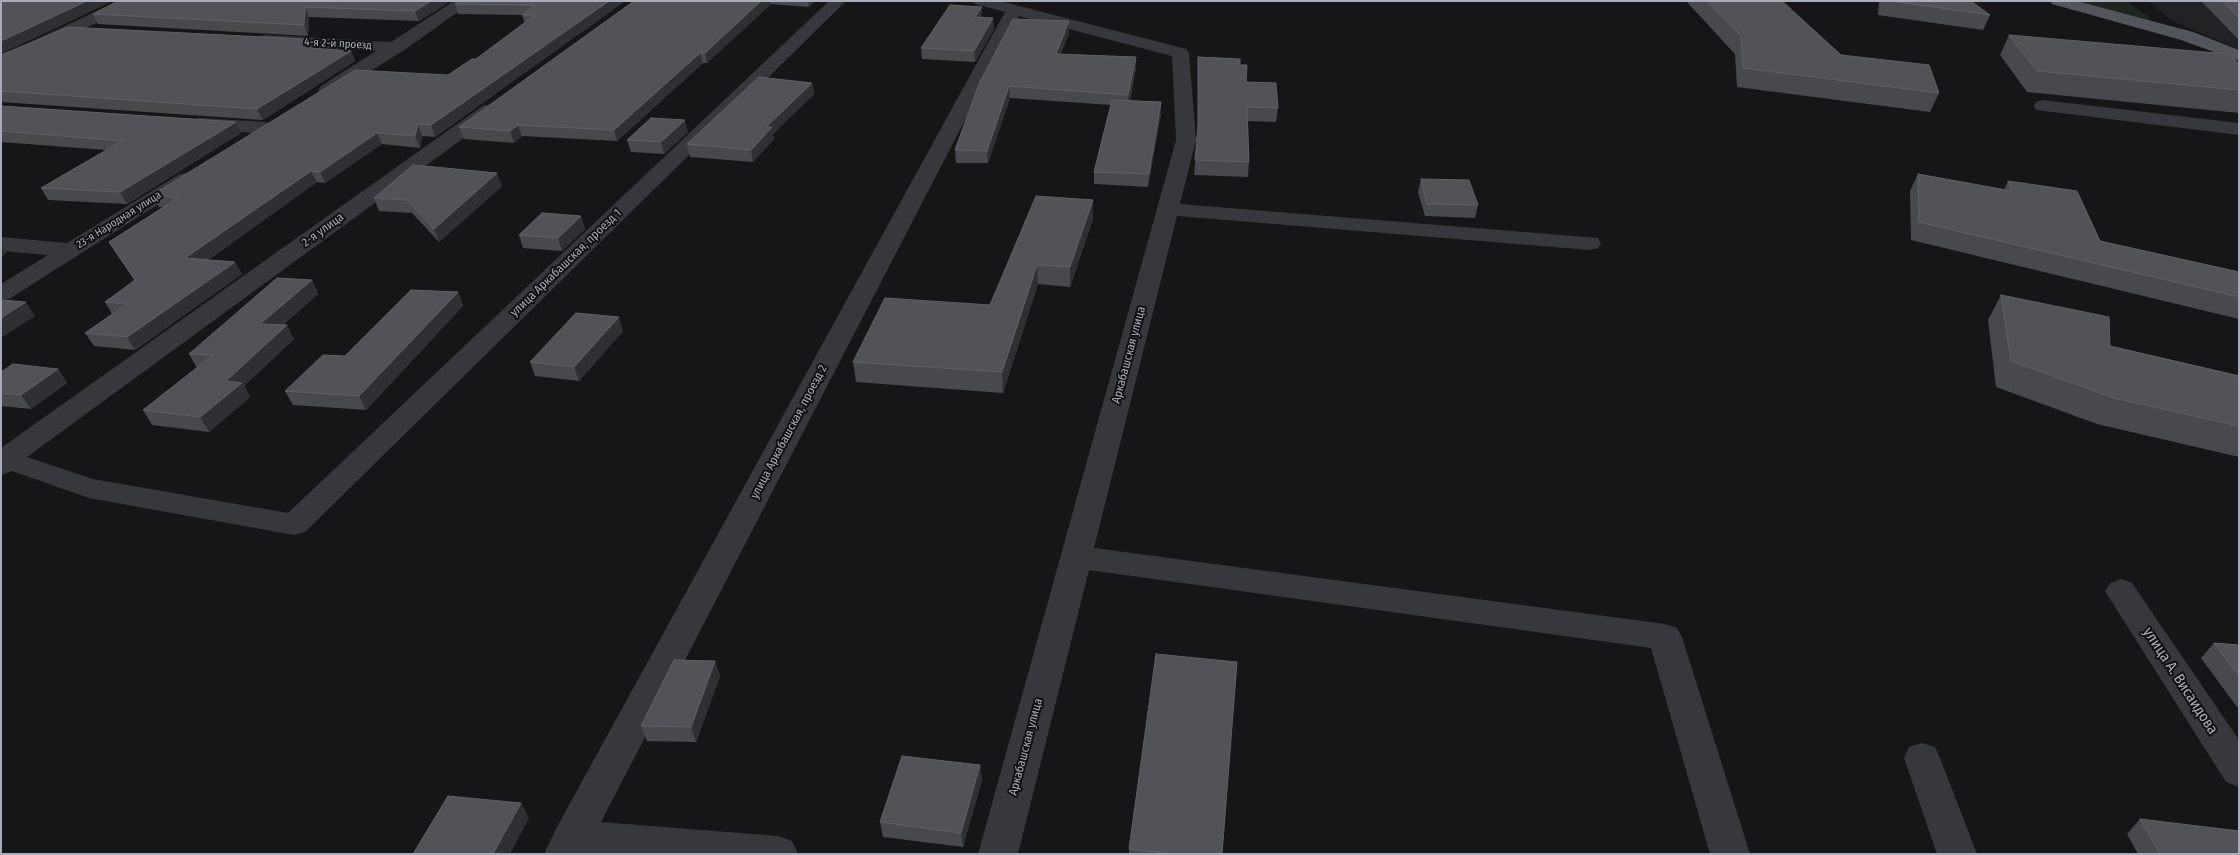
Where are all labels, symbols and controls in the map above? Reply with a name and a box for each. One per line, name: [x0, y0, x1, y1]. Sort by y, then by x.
street label: 4-я 2-й проезд: [304, 36, 372, 52]
street label: 23-я Народная улица: [74, 189, 164, 251]
street label: улица Аркабашская, проезд 1: [508, 206, 624, 320]
street label: 2-я улица: [299, 210, 347, 250]
street label: Аркабашская улица: [1109, 305, 1149, 405]
street label: улица Аркабашская, проезд 2: [748, 363, 830, 501]
street label: улица А. Висаидова: [2139, 624, 2221, 738]
street label: Аркабашская улица: [1006, 697, 1046, 797]

